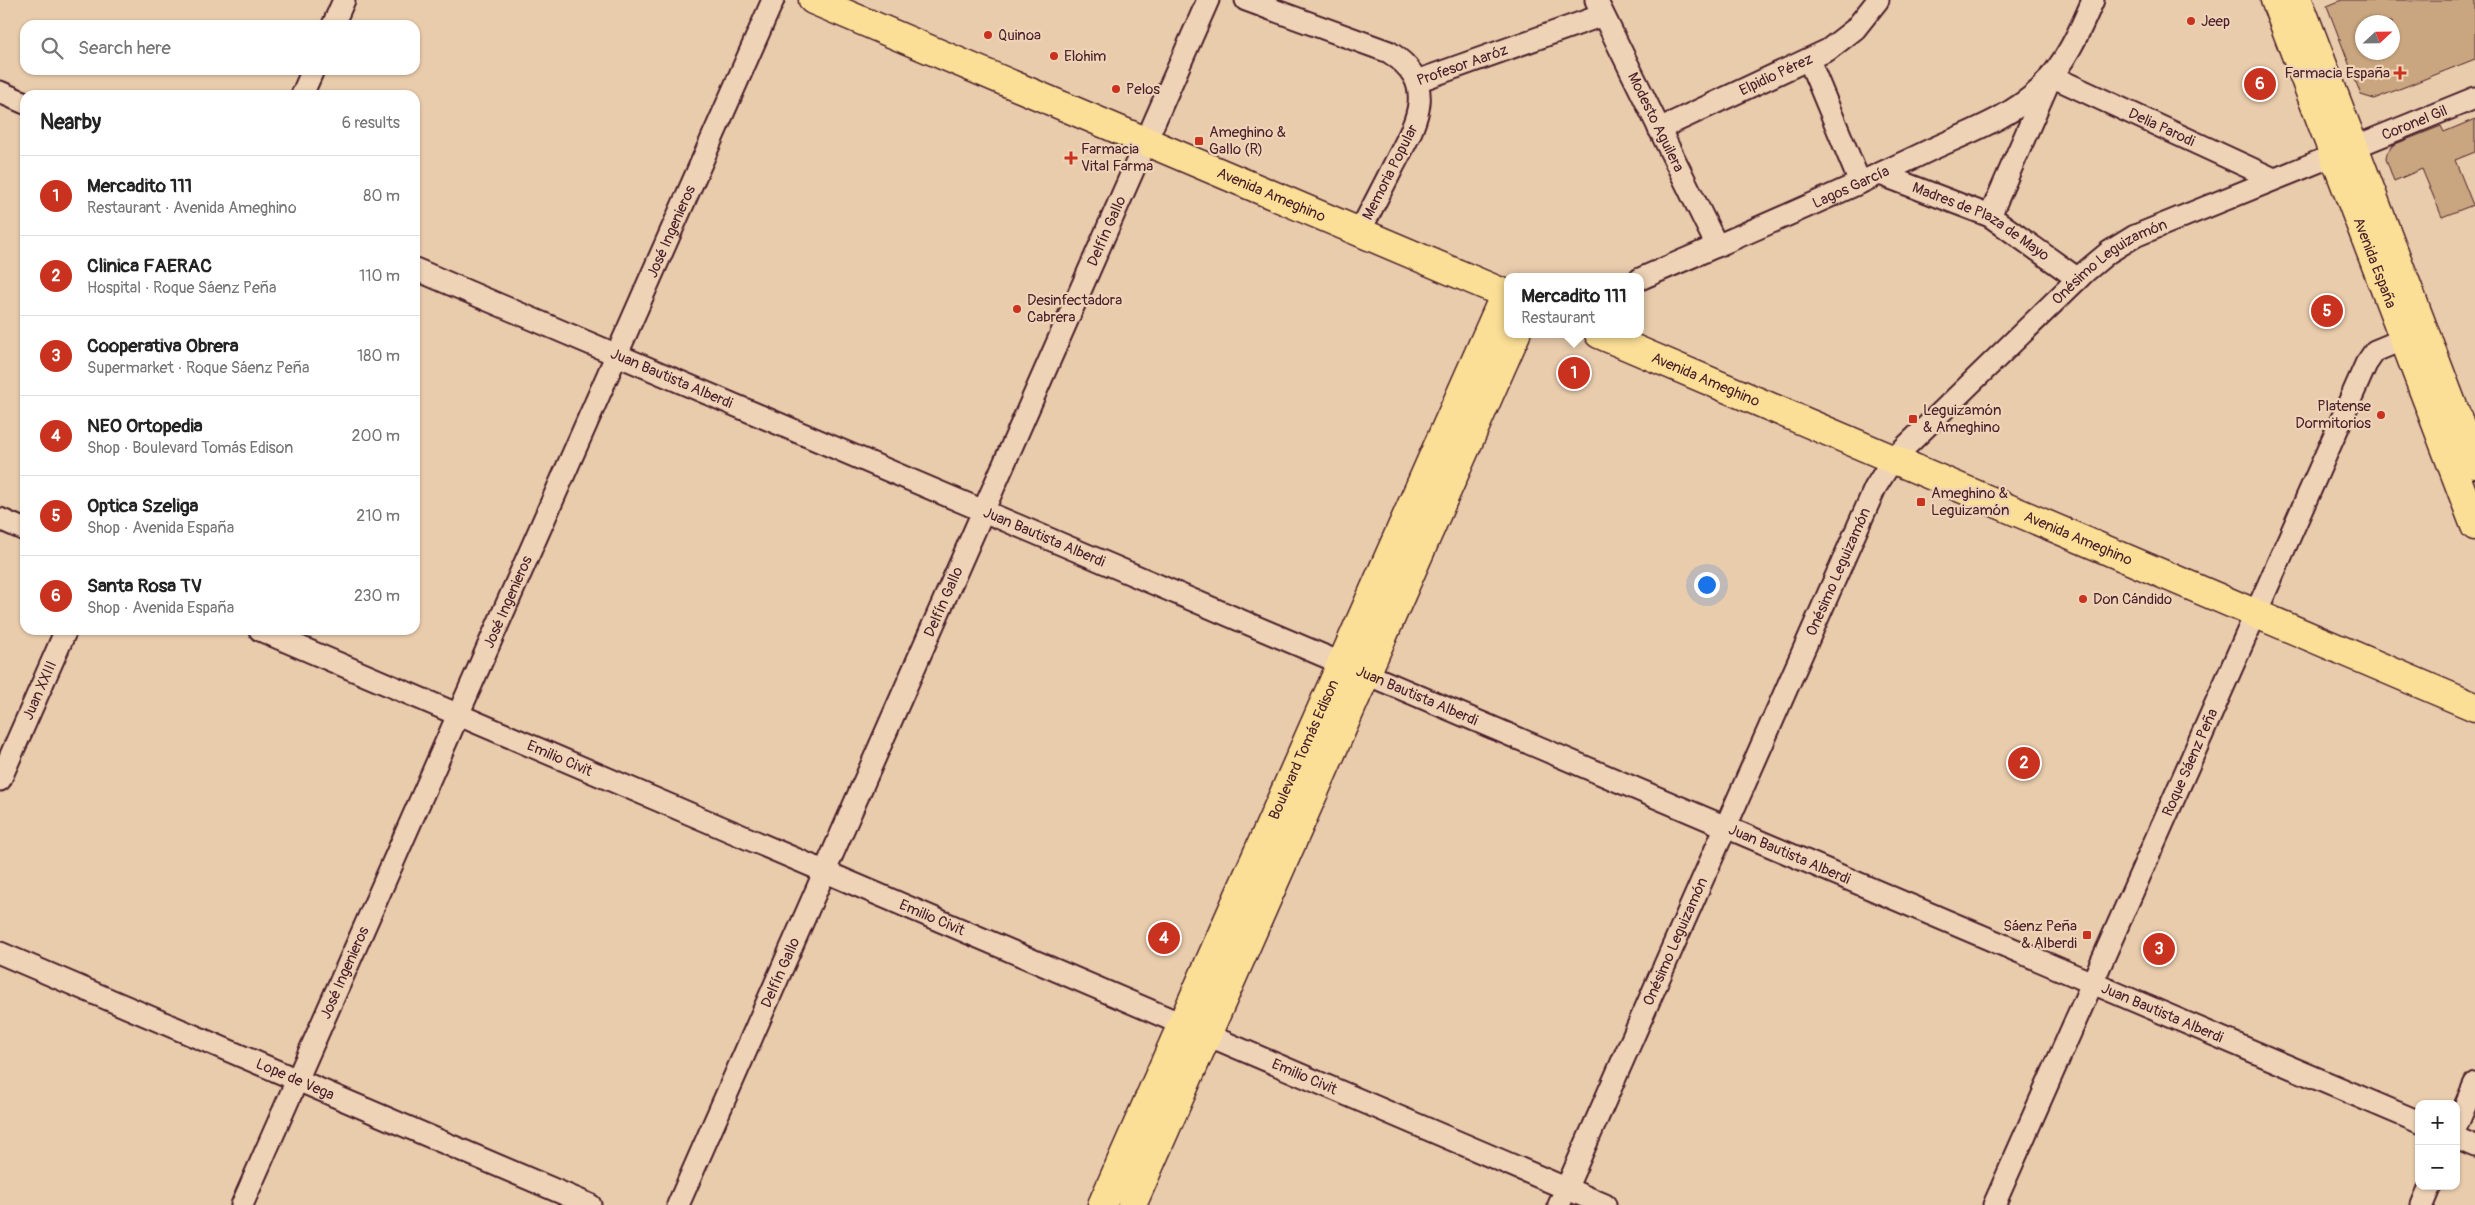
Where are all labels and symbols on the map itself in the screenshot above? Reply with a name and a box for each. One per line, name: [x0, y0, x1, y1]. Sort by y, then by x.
place label: Jeep: [2201, 12, 2230, 31]
marker: Jeep: [2185, 15, 2197, 27]
north arrow: [2355, 15, 2400, 60]
place label: Quinoa: [998, 26, 1041, 45]
marker: Quinoa: [982, 29, 994, 41]
street label: Profesor Aaróz: [1414, 40, 1511, 90]
place label: Elohim: [1064, 47, 1106, 66]
street label: Elpidio Pérez: [1736, 49, 1816, 100]
marker: Elohim: [1048, 50, 1060, 62]
place label: Farmacia España: [2285, 64, 2390, 83]
pin: 6: [2244, 65, 2276, 103]
marker: Farmacia España: [2394, 67, 2406, 79]
street label: Modesto Aguilera: [1623, 69, 1688, 175]
place label: Pelos: [1126, 80, 1160, 99]
marker: Pelos: [1110, 83, 1122, 95]
street label: Coronel Gil: [2379, 101, 2450, 145]
street label: Delia Parodi: [2125, 104, 2198, 151]
street label: Memoria Popular: [1358, 121, 1423, 223]
place label: Ameghino & Gallo (R): [1209, 123, 1286, 159]
marker: Ameghino & Gallo (R): [1193, 135, 1205, 147]
place label: Farmacia Vital Farma: [1081, 140, 1153, 176]
marker: Farmacia Vital Farma: [1065, 152, 1077, 164]
street label: Lagos García: [1810, 162, 1892, 213]
street label: Avenida Ameghino: [1214, 164, 1328, 226]
street label: Madres de Plaza de Mayo: [1910, 178, 2053, 265]
street label: José Ingenieros: [643, 182, 700, 281]
street label: Delfín Gallo: [1083, 193, 1131, 269]
street label: Onésimo Leguizamón: [2048, 215, 2170, 309]
street label: Avenida España: [2349, 215, 2400, 311]
place label: Desinfectadora Cabrera: [1027, 291, 1122, 327]
pin: 5: [2311, 292, 2343, 330]
marker: Desinfectadora Cabrera: [1011, 303, 1023, 315]
street label: Juan Bautista Alberdi: [608, 344, 736, 413]
street label: Avenida Ameghino: [1648, 348, 1763, 411]
pin: 1: [1558, 354, 1590, 392]
place label: Platense Dormitorios: [2295, 397, 2372, 433]
place label: Leguizamón & Ameghino: [1923, 401, 2001, 437]
marker: Platense Dormitorios: [2375, 409, 2387, 421]
marker: Leguizamón & Ameghino: [1907, 413, 1919, 425]
place label: Ameghino & Leguizamón: [1931, 484, 2009, 520]
marker: Ameghino & Leguizamón: [1915, 496, 1927, 508]
street label: Juan Bautista Alberdi: [980, 503, 1108, 572]
street label: Onésimo Leguizamón: [1802, 505, 1875, 639]
street label: Avenida Ameghino: [2021, 507, 2135, 570]
street label: José Ingenieros: [480, 553, 537, 651]
street label: Delfín Gallo: [920, 564, 967, 640]
your location: [1694, 572, 1720, 598]
place label: Don Cándido: [2093, 590, 2172, 609]
marker: Don Cándido: [2077, 593, 2089, 605]
street label: Juan XXIII: [19, 658, 61, 723]
street label: Juan Bautista Alberdi: [1353, 662, 1481, 730]
street label: Boulevard Tomás Edison: [1265, 677, 1343, 823]
street label: Roque Sáenz Peña: [2158, 706, 2222, 819]
street label: Emilio Civit: [524, 736, 596, 781]
pin: 2: [2008, 744, 2040, 782]
street label: Juan Bautista Alberdi: [1726, 820, 1854, 889]
street label: Onésimo Leguizamón: [1639, 875, 1712, 1009]
street label: Emilio Civit: [896, 895, 968, 941]
place label: Sáenz Peña & Alberdi: [2003, 917, 2077, 953]
pin: 4: [1148, 919, 1180, 957]
street label: José Ingenieros: [316, 923, 374, 1022]
marker: Sáenz Peña & Alberdi: [2081, 929, 2093, 941]
pin: 3: [2143, 930, 2175, 968]
street label: Delfín Gallo: [757, 935, 804, 1011]
street label: Juan Bautista Alberdi: [2098, 979, 2226, 1048]
street label: Lope de Vega: [253, 1054, 337, 1105]
street label: Emilio Civit: [1269, 1055, 1341, 1100]

